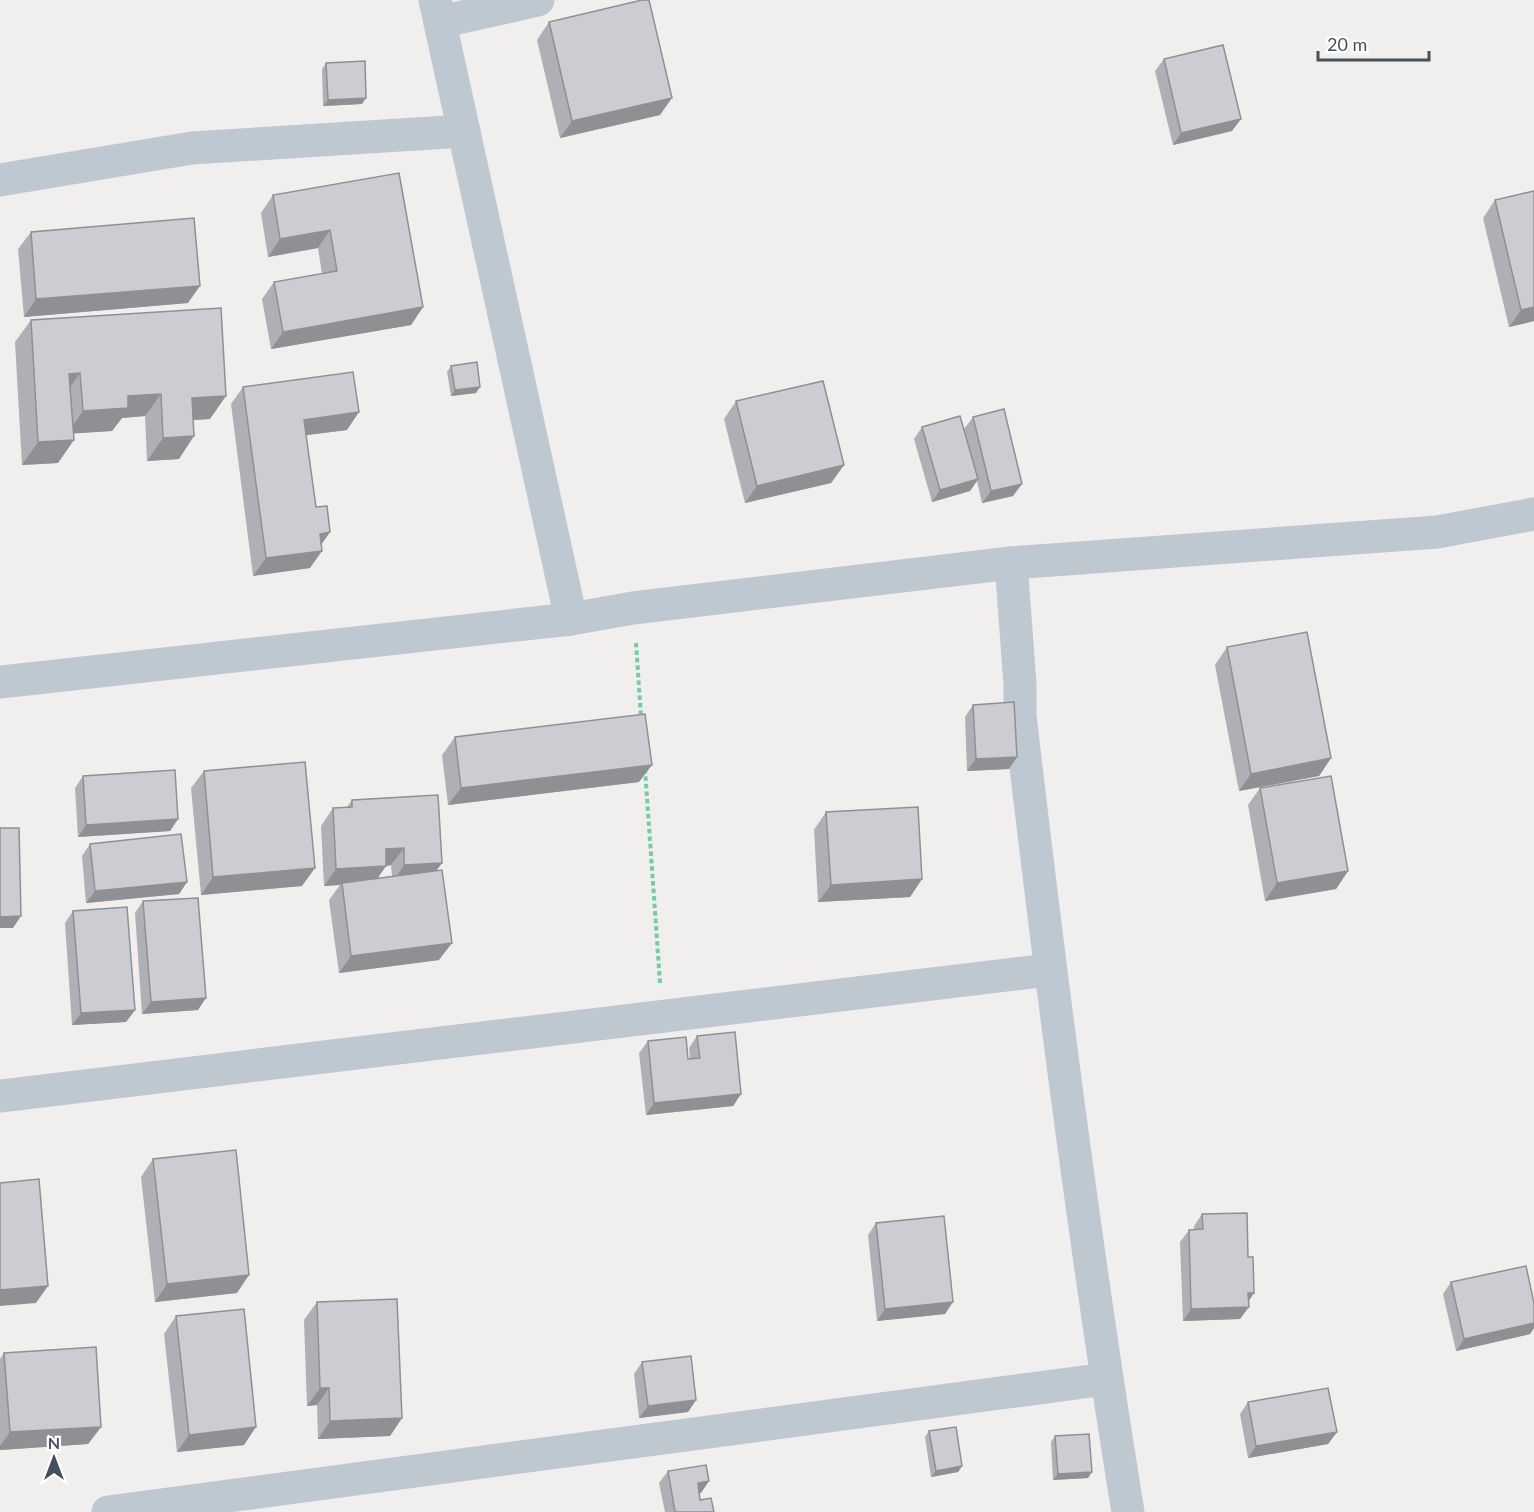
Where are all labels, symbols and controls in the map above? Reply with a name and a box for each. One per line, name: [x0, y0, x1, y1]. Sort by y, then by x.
scale bar: [1318, 24, 1429, 62]
text: 20 m: [1327, 33, 1367, 55]
north arrow: [24, 1428, 84, 1488]
text: N: [48, 1433, 60, 1452]

